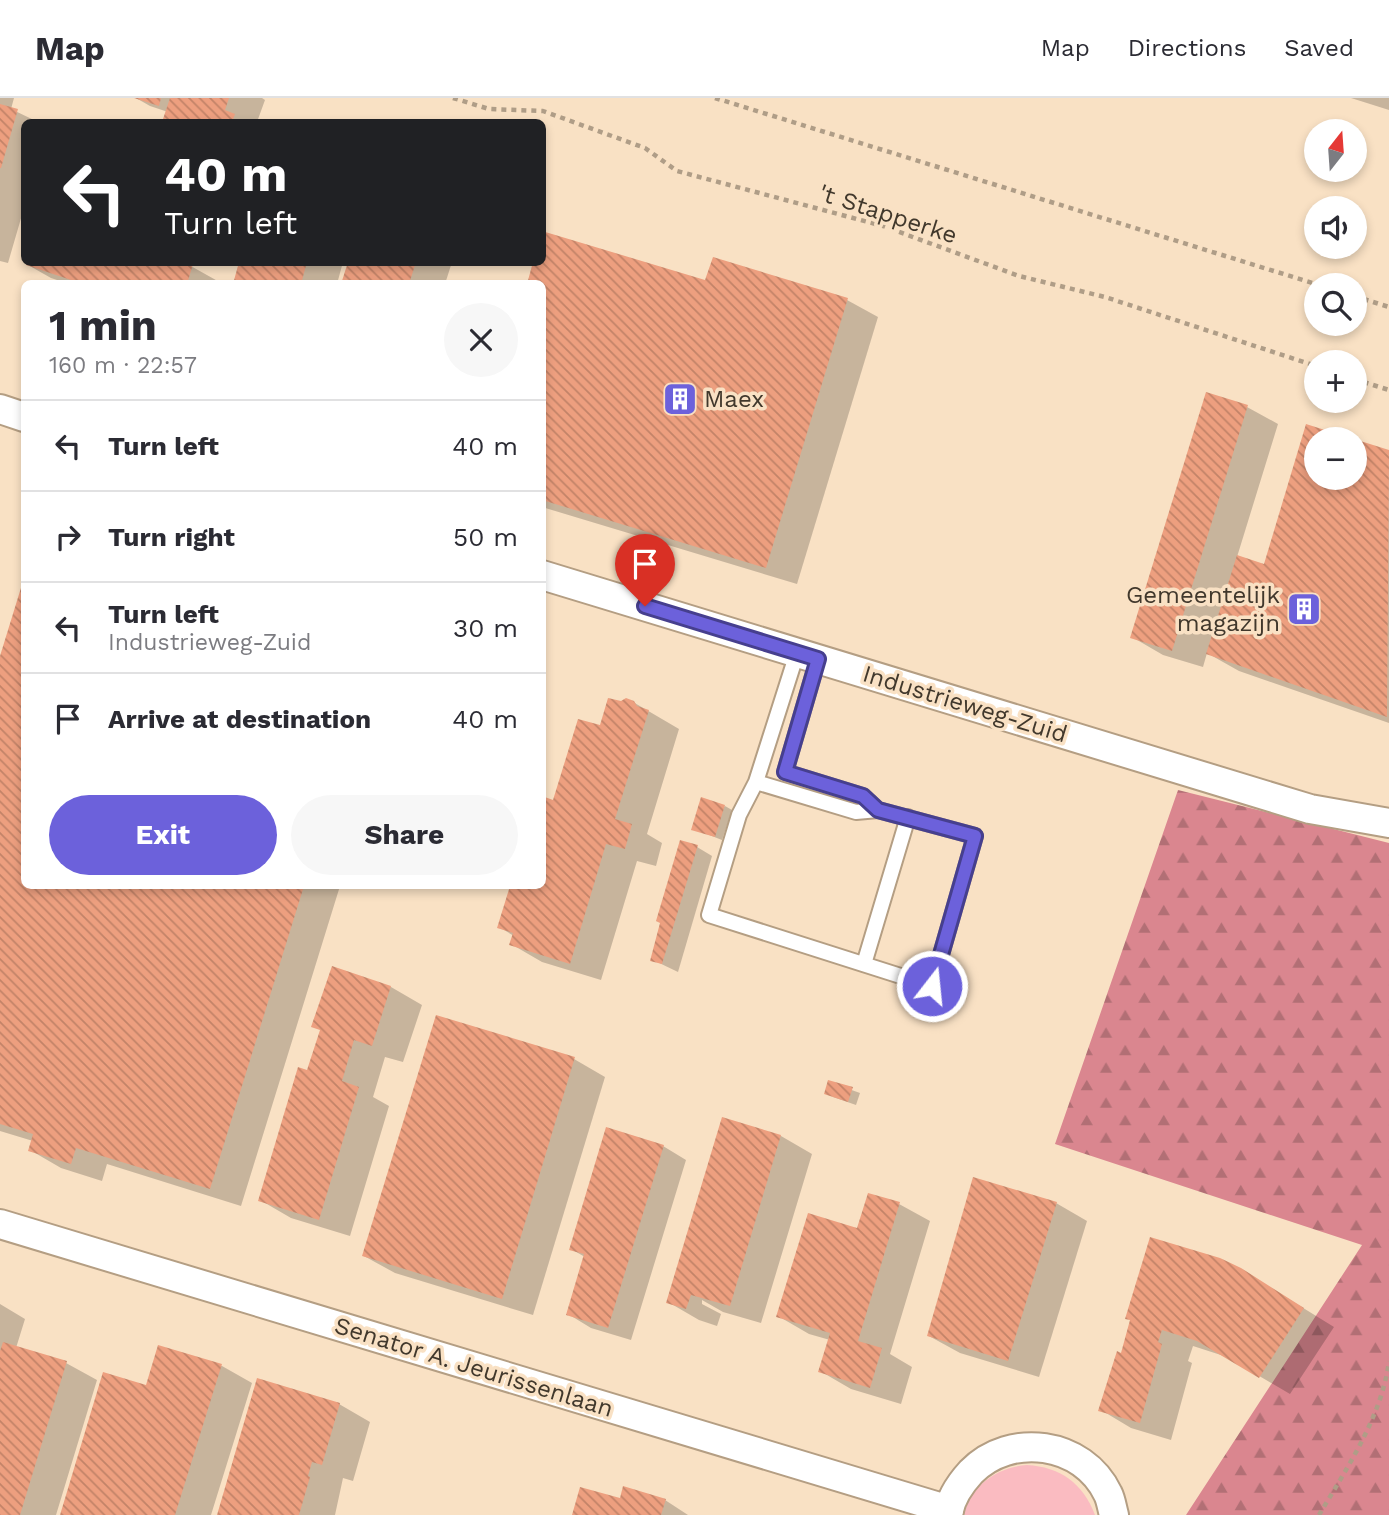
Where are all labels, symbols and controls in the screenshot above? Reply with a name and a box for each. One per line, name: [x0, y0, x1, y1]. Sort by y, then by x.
text: Map: [35, 29, 105, 68]
text: Map: [1041, 34, 1090, 62]
text: Directions: [1128, 34, 1246, 62]
text: Saved: [1284, 34, 1354, 62]
north arrow: [1304, 119, 1367, 182]
map controls: [1304, 119, 1367, 490]
text: 40 m: [164, 145, 287, 203]
icon: left: [49, 147, 140, 238]
street label: 't Stapperke: [815, 178, 961, 250]
button: sound: [1304, 196, 1367, 259]
text: Turn left: [164, 204, 297, 242]
button: search: [1304, 273, 1367, 336]
text: 1 min: [49, 301, 157, 350]
button: close: [444, 303, 518, 377]
button: +: [1304, 350, 1367, 413]
text: 160 m · 22:57: [49, 352, 197, 379]
building icon: Maex: [661, 380, 699, 418]
place label: Maex: [704, 385, 764, 413]
icon: left: [49, 427, 87, 465]
button: −: [1304, 427, 1367, 490]
text: Turn left: [108, 431, 219, 461]
text: 40 m: [452, 431, 518, 461]
icon: right: [49, 518, 87, 556]
text: Turn right: [108, 522, 235, 552]
text: 50 m: [453, 522, 518, 552]
pin: [615, 534, 675, 606]
icon: arrive: [626, 545, 664, 583]
place label: Gemeentelijk magazijn: [1126, 581, 1280, 637]
building icon: Gemeentelijk magazijn: [1285, 590, 1323, 628]
text: Turn left: [108, 599, 219, 629]
icon: left: [49, 609, 87, 647]
text: 30 m: [453, 613, 518, 643]
text: Industrieweg-Zuid: [108, 629, 311, 656]
street label: Industrieweg-Zuid: [859, 660, 1071, 748]
icon: arrive: [49, 700, 87, 738]
text: Arrive at destination: [108, 704, 371, 734]
text: 40 m: [452, 704, 518, 734]
button: Exit: [49, 795, 277, 875]
button: Share: [291, 795, 518, 875]
position arrow: [895, 949, 969, 1023]
street label: Senator A. Jeurissenlaan: [331, 1311, 617, 1423]

